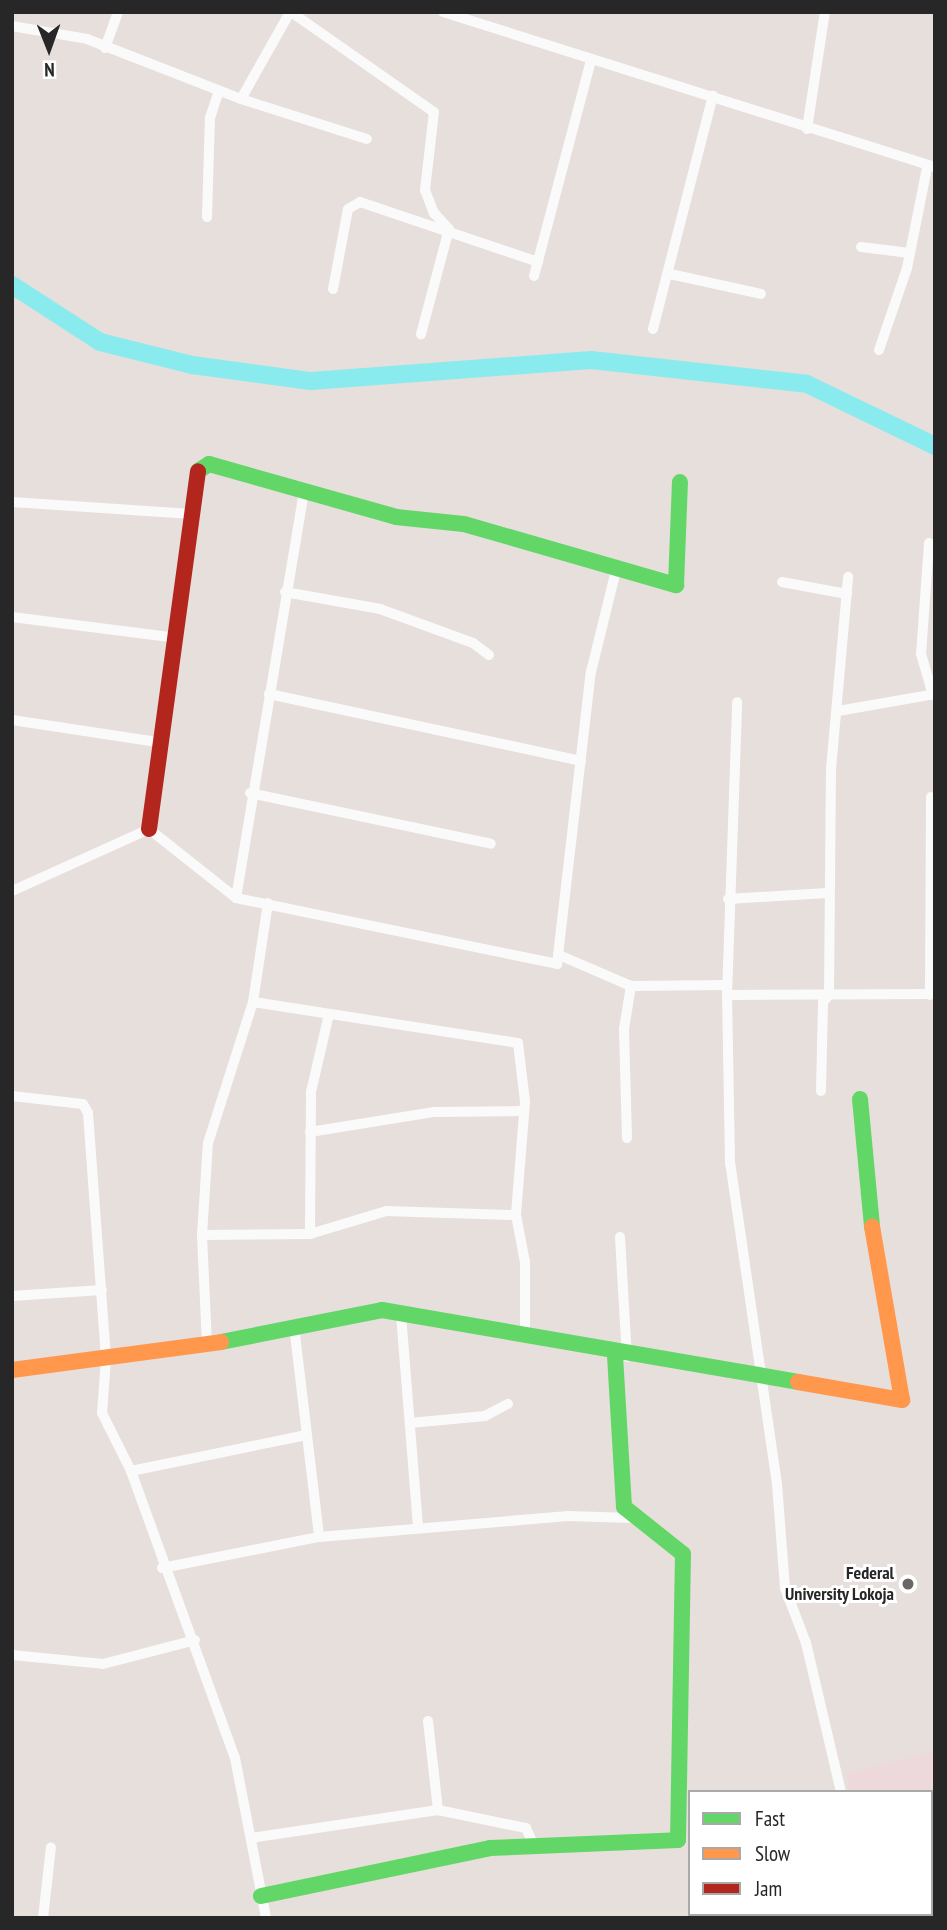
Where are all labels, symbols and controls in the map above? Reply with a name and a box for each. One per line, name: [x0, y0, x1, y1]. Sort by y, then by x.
north arrow: [14, 14, 84, 84]
text: N: [44, 58, 55, 82]
place label: Federal University Lokoja: [785, 1563, 894, 1606]
marker: Federal University Lokoja: [900, 1576, 916, 1592]
legend: [688, 1790, 933, 1916]
text: Fast: [755, 1805, 785, 1832]
text: Slow: [755, 1840, 790, 1867]
text: Jam: [755, 1875, 782, 1902]

